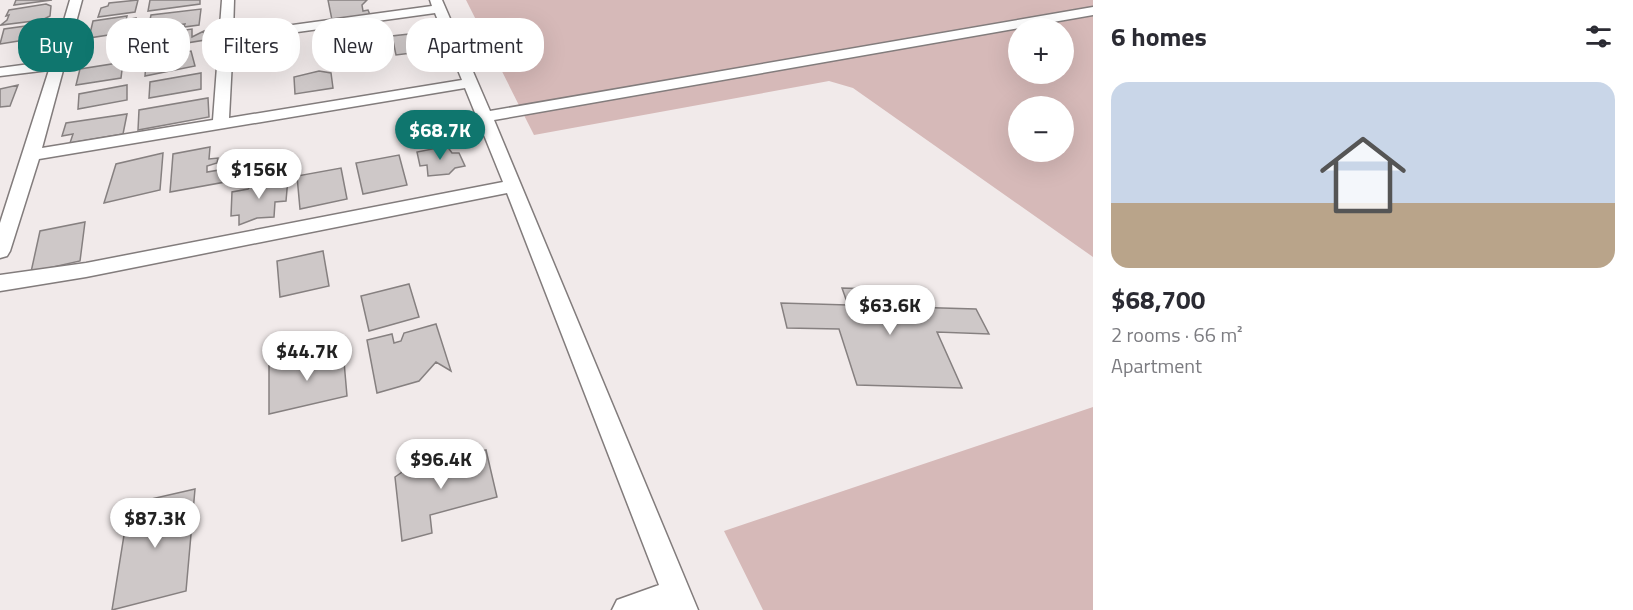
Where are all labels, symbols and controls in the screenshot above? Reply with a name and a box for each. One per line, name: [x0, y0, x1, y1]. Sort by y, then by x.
text: 6 homes: [1111, 17, 1207, 56]
chip: Buy: [18, 18, 94, 72]
chip: Rent: [106, 18, 190, 72]
chip: Filters: [202, 18, 300, 72]
chip: New: [312, 18, 394, 72]
chip: Apartment: [406, 18, 544, 72]
map controls: [1008, 18, 1074, 162]
button: +: [1008, 18, 1074, 84]
icon: filters: [1582, 20, 1615, 53]
button: −: [1008, 96, 1074, 162]
pin: $68.7K: [391, 110, 489, 161]
text: $68.7K: [409, 114, 471, 145]
icon: home: [1309, 121, 1417, 229]
pin: $156K: [217, 149, 301, 200]
text: $156K: [231, 153, 287, 184]
text: $68,700: [1111, 280, 1205, 319]
pin: $63.6K: [841, 285, 939, 336]
text: $63.6K: [859, 289, 921, 320]
text: 2 rooms · 66 m²: [1111, 319, 1243, 350]
pin: $44.7K: [258, 331, 356, 382]
text: $44.7K: [276, 335, 338, 366]
text: Apartment: [1111, 350, 1202, 381]
pin: $96.4K: [392, 439, 490, 490]
text: $96.4K: [410, 443, 472, 474]
pin: $87.3K: [106, 498, 204, 549]
text: $87.3K: [124, 502, 186, 533]

